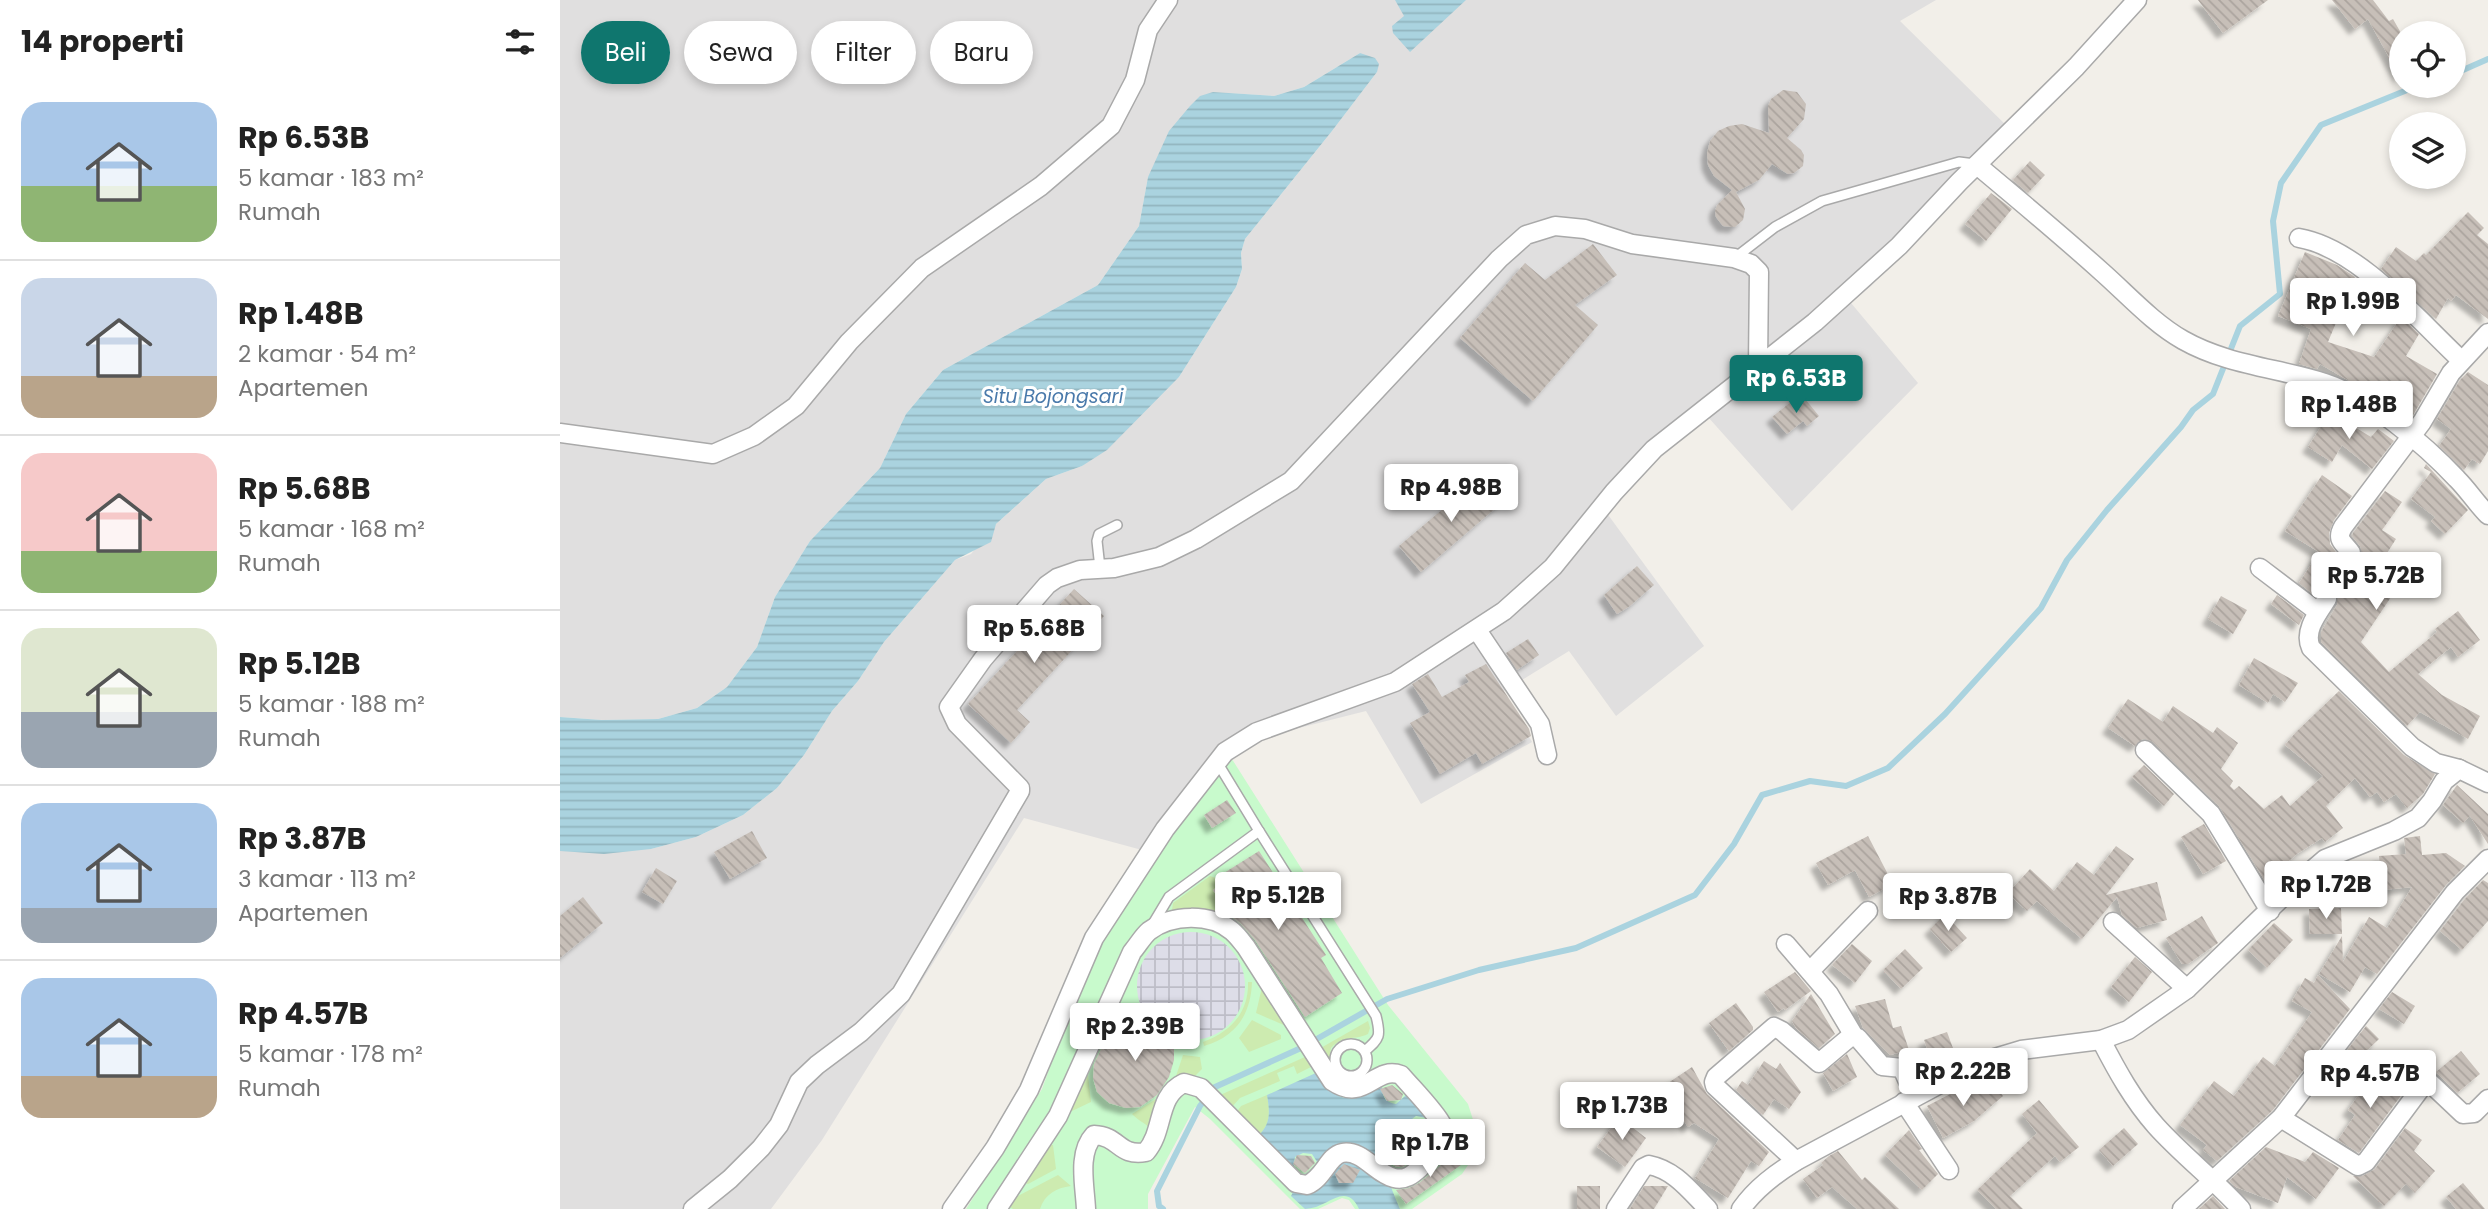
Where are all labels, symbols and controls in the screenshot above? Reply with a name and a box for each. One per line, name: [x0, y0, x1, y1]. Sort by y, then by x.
text: 14 properti: [21, 20, 184, 63]
chip: Beli: [581, 21, 670, 84]
chip: Sewa: [684, 21, 797, 84]
chip: Filter: [811, 21, 916, 84]
chip: Baru: [930, 21, 1033, 84]
map controls: [2389, 21, 2466, 189]
button: locate: [2389, 21, 2466, 98]
icon: filters: [501, 23, 539, 61]
button: layers: [2389, 112, 2466, 189]
text: Rp 6.53B: [238, 116, 369, 159]
icon: home: [77, 130, 161, 214]
text: 5 kamar · 183 m²: [238, 162, 424, 194]
text: Rumah: [238, 196, 321, 228]
pin: Rp 1.99B: [2281, 278, 2425, 338]
text: Rp 1.99B: [2306, 285, 2400, 317]
text: Rp 1.48B: [238, 292, 364, 335]
icon: home: [77, 306, 161, 390]
text: 2 kamar · 54 m²: [238, 338, 416, 370]
pin: Rp 6.53B: [1724, 356, 1868, 415]
text: Rp 6.53B: [1746, 362, 1846, 394]
text: Apartemen: [238, 372, 368, 404]
pin: Rp 1.48B: [2277, 382, 2421, 441]
water label: Situ Bojongsari: [983, 383, 1124, 410]
text: Rp 1.48B: [2301, 388, 2397, 420]
pin: Rp 4.98B: [1379, 464, 1523, 524]
text: Rp 5.68B: [238, 467, 371, 510]
text: Rp 4.98B: [1400, 471, 1502, 503]
icon: home: [77, 481, 161, 565]
text: 5 kamar · 168 m²: [238, 513, 425, 545]
text: Rumah: [238, 547, 321, 579]
pin: Rp 5.72B: [2304, 552, 2448, 612]
text: Rp 5.72B: [2327, 559, 2425, 591]
pin: Rp 5.68B: [962, 606, 1106, 665]
text: Rp 5.68B: [983, 612, 1085, 644]
text: Rp 5.12B: [238, 642, 360, 685]
icon: home: [77, 656, 161, 740]
text: 5 kamar · 188 m²: [238, 688, 425, 720]
text: Rumah: [238, 722, 321, 754]
text: Rp 3.87B: [238, 817, 366, 860]
icon: home: [77, 831, 161, 915]
pin: Rp 1.72B: [2254, 862, 2398, 921]
text: 3 kamar · 113 m²: [238, 863, 416, 895]
text: Rp 1.72B: [2280, 868, 2372, 900]
pin: Rp 5.12B: [1206, 872, 1350, 932]
pin: Rp 3.87B: [1876, 874, 2020, 933]
text: Rp 5.12B: [1231, 879, 1325, 911]
text: Rp 3.87B: [1899, 880, 1997, 912]
text: Apartemen: [238, 897, 368, 929]
text: Rp 4.57B: [238, 992, 368, 1035]
pin: Rp 2.39B: [1063, 1004, 1207, 1063]
icon: home: [77, 1006, 161, 1090]
text: Rp 2.39B: [1086, 1010, 1184, 1042]
text: 5 kamar · 178 m²: [238, 1038, 423, 1070]
pin: Rp 2.22B: [1891, 1048, 2035, 1108]
pin: Rp 4.57B: [2298, 1050, 2442, 1110]
text: Rp 2.22B: [1915, 1055, 2011, 1087]
text: Rp 4.57B: [2320, 1057, 2420, 1089]
text: Rumah: [238, 1072, 321, 1104]
pin: Rp 1.73B: [1550, 1082, 1694, 1142]
text: Rp 1.73B: [1576, 1089, 1668, 1121]
pin: Rp 1.7B: [1365, 1120, 1495, 1179]
text: Rp 1.7B: [1391, 1126, 1469, 1158]

